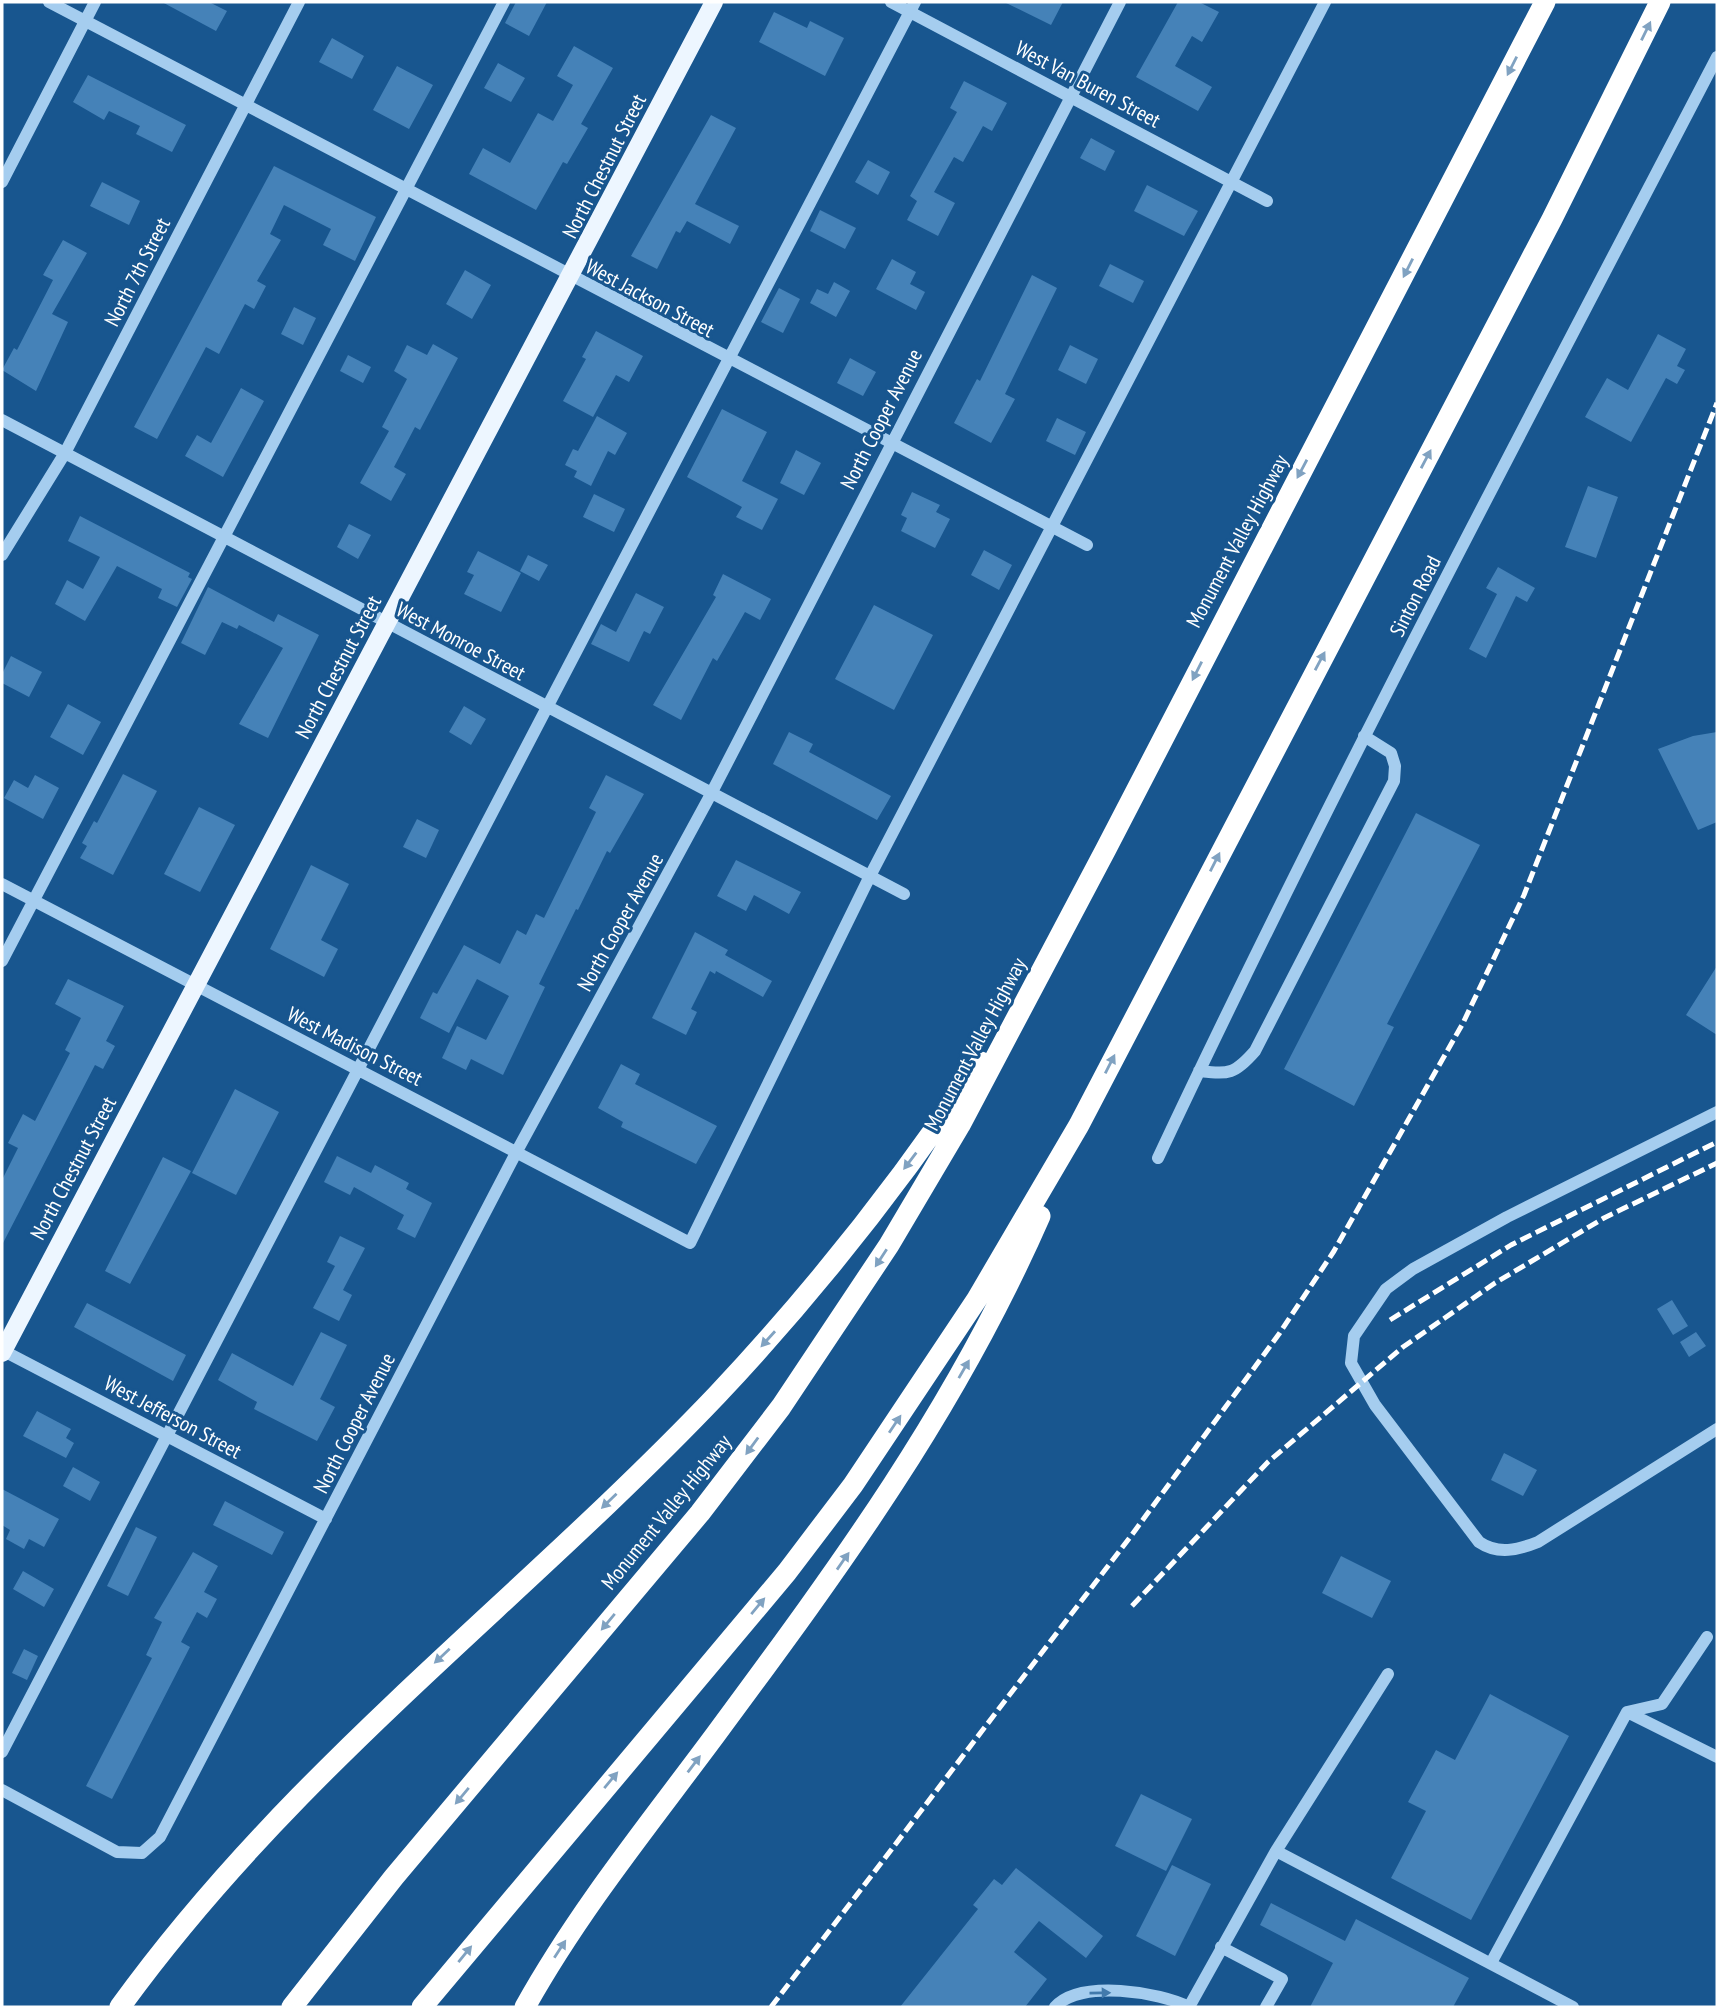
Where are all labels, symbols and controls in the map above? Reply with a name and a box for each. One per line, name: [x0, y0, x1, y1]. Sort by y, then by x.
one-way arrow: [1641, 21, 1652, 41]
street label: West Van Buren Street: [1011, 34, 1165, 134]
one-way arrow: [1507, 56, 1518, 76]
street label: North Chestnut Street: [556, 89, 652, 243]
street label: North 7th Street: [98, 213, 176, 331]
street label: West Jackson Street: [581, 253, 719, 343]
one-way arrow: [1402, 258, 1414, 278]
street label: North Cooper Avenue: [834, 344, 928, 494]
one-way arrow: [1420, 449, 1432, 469]
street label: Monument Valley Highway: [1180, 450, 1294, 632]
one-way arrow: [1296, 459, 1308, 479]
street label: Sinton Road: [1383, 551, 1447, 641]
street label: North Chestnut Street: [289, 590, 387, 743]
street label: West Monroe Street: [392, 596, 530, 686]
one-way arrow: [1314, 651, 1326, 670]
one-way arrow: [1192, 661, 1203, 681]
street label: North Cooper Avenue: [571, 848, 669, 996]
one-way arrow: [1209, 852, 1220, 872]
street label: Monument Valley Highway: [918, 953, 1032, 1135]
street label: West Madison Street: [283, 1000, 427, 1092]
one-way arrow: [1105, 1054, 1116, 1074]
street label: North Chestnut Street: [24, 1091, 122, 1244]
one-way arrow: [903, 1152, 917, 1170]
one-way arrow: [874, 1248, 887, 1268]
one-way arrow: [760, 1330, 776, 1348]
street label: North Cooper Avenue: [307, 1348, 401, 1498]
one-way arrow: [958, 1360, 970, 1379]
street label: West Jefferson Street: [100, 1370, 246, 1465]
one-way arrow: [888, 1415, 902, 1433]
street label: Monument Valley Highway: [595, 1429, 737, 1595]
one-way arrow: [745, 1436, 759, 1455]
one-way arrow: [600, 1492, 617, 1509]
one-way arrow: [836, 1552, 849, 1571]
one-way arrow: [750, 1597, 765, 1614]
one-way arrow: [601, 1613, 616, 1631]
one-way arrow: [433, 1648, 451, 1664]
one-way arrow: [686, 1755, 700, 1773]
one-way arrow: [603, 1771, 618, 1788]
one-way arrow: [455, 1788, 470, 1805]
one-way arrow: [554, 1939, 567, 1958]
one-way arrow: [458, 1946, 473, 1964]
one-way arrow: [1089, 1987, 1111, 1999]

